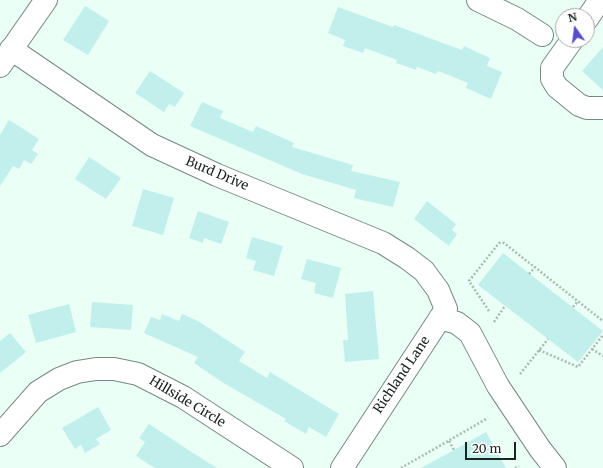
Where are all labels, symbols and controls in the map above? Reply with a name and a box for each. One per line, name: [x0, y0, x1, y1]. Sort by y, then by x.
north arrow: [555, 8, 595, 48]
text: N: [566, 9, 578, 25]
street label: Burd Drive: [183, 154, 251, 194]
street label: Richland Lane: [371, 334, 433, 416]
street label: Hillside Circle: [146, 373, 228, 431]
scale bar: [467, 434, 518, 460]
text: 20 m: [472, 441, 501, 456]

